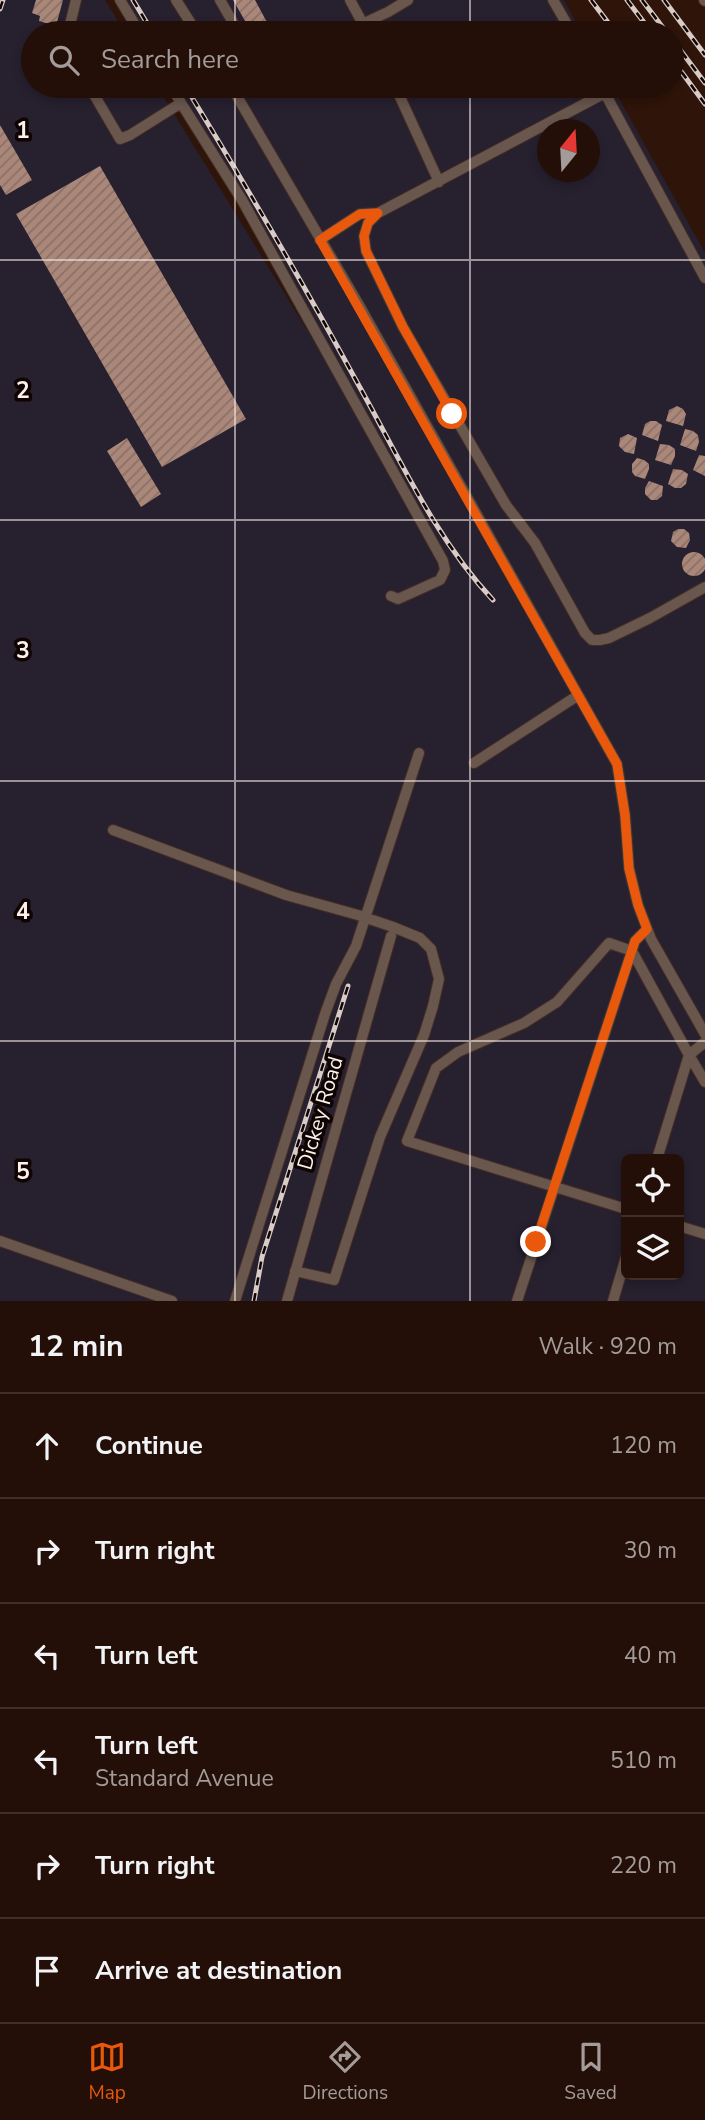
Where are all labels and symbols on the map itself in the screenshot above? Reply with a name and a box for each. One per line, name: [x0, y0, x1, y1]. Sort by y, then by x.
text: 1: [16, 115, 30, 146]
north arrow: [537, 119, 600, 182]
text: 2: [16, 375, 30, 406]
route start: [436, 398, 467, 429]
text: 3: [16, 635, 30, 666]
text: 4: [16, 896, 30, 927]
street label: Dickey Road: [290, 1053, 350, 1173]
text: 5: [16, 1156, 30, 1187]
route end: [520, 1226, 551, 1257]

